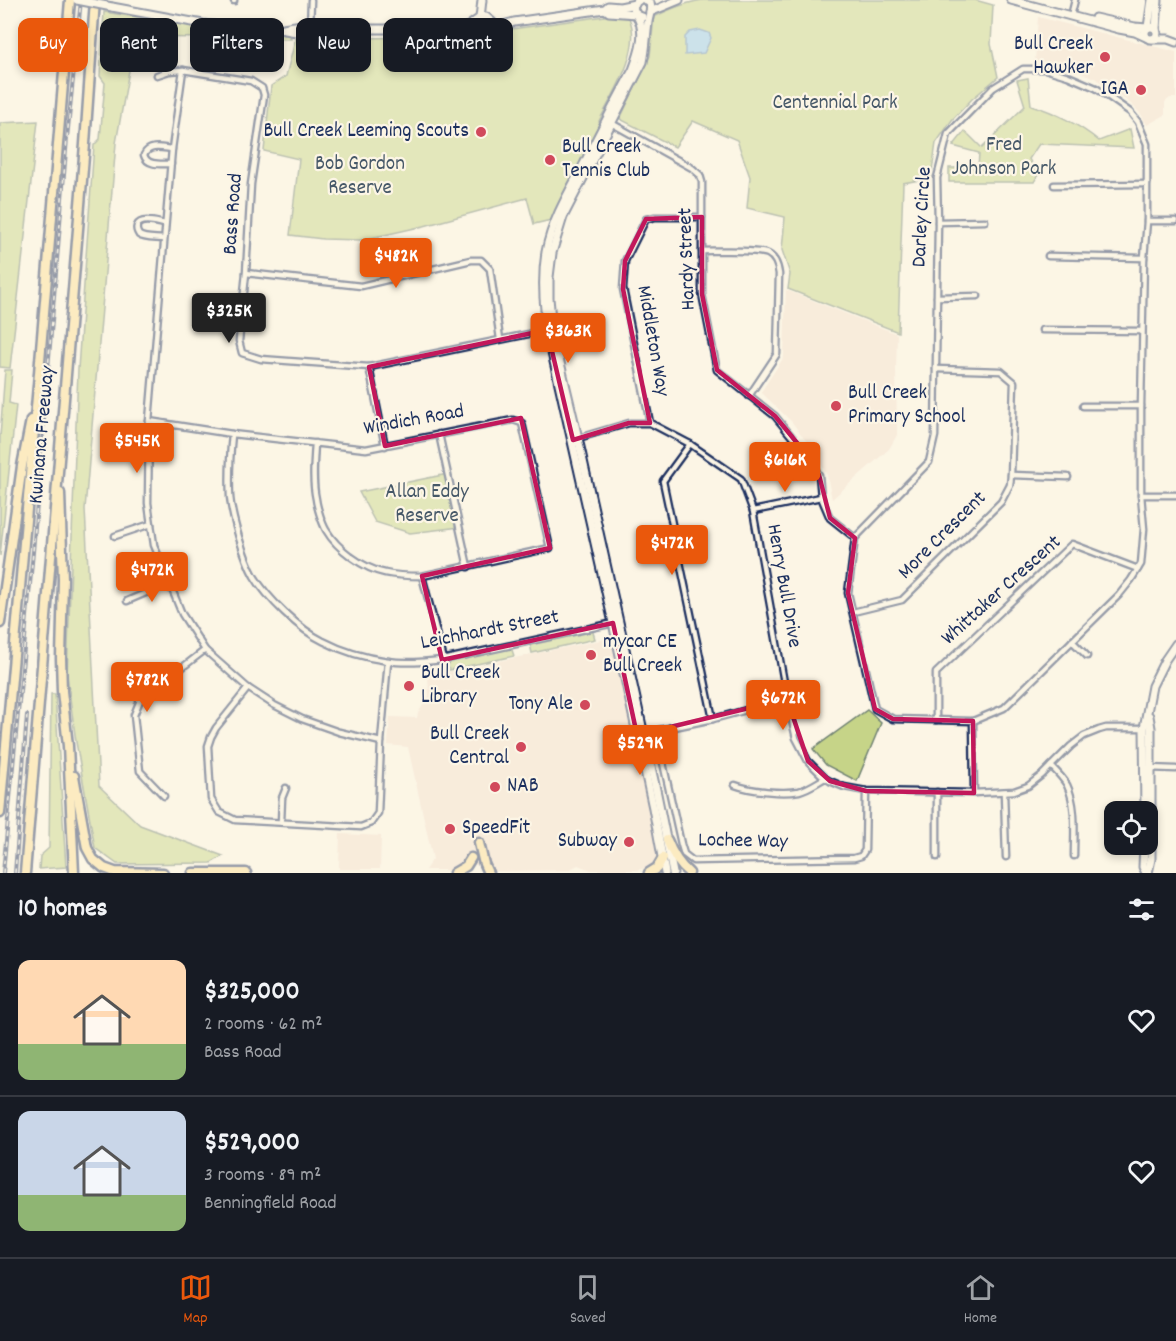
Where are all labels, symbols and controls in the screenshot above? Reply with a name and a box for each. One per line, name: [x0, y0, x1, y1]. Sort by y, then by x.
chip: Buy: [18, 18, 88, 72]
chip: Rent: [100, 18, 178, 72]
chip: Filters: [190, 18, 284, 72]
chip: New: [296, 18, 371, 72]
chip: Apartment: [383, 18, 513, 72]
place label: Bull Creek Hawker: [1014, 30, 1093, 84]
marker: Bull Creek Hawker: [1098, 50, 1112, 64]
place label: IGA: [1100, 75, 1129, 105]
marker: IGA: [1134, 83, 1148, 97]
park label: Centennial Park: [773, 89, 898, 119]
place label: Bull Creek Leeming Scouts: [263, 117, 469, 147]
marker: Bull Creek Leeming Scouts: [474, 125, 488, 139]
park label: Fred Johnson Park: [952, 131, 1056, 185]
place label: Bull Creek Tennis Club: [562, 133, 650, 187]
park label: Bob Gordon Reserve: [315, 150, 405, 204]
marker: Bull Creek Tennis Club: [543, 153, 557, 167]
street label: Darley Circle: [905, 166, 941, 268]
street label: Bass Road: [216, 172, 252, 256]
street label: Hardy Street: [671, 207, 705, 311]
pin: $482K: [354, 238, 438, 289]
text: $482K: [374, 243, 418, 271]
street label: Middleton Way: [627, 283, 677, 399]
pin: $325K: [187, 293, 271, 344]
text: $325K: [206, 298, 252, 326]
pin: $363K: [526, 313, 610, 364]
text: $363K: [545, 318, 591, 346]
street label: Kwinana Freeway: [22, 364, 64, 505]
place label: Bull Creek Primary School: [848, 379, 966, 433]
street label: Windich Road: [361, 397, 467, 445]
marker: Bull Creek Primary School: [829, 399, 843, 413]
pin: $545K: [95, 423, 179, 474]
text: $545K: [114, 428, 160, 456]
pin: $616K: [743, 442, 827, 493]
text: $616K: [763, 447, 807, 475]
park label: Allan Eddy Reserve: [385, 478, 469, 532]
street label: More Crescent: [892, 485, 994, 587]
street label: Henry Bull Drive: [757, 522, 809, 650]
pin: $472K: [630, 525, 714, 576]
street label: Whittaker Crescent: [935, 529, 1069, 653]
text: $472K: [650, 530, 694, 558]
pin: $472K: [110, 552, 194, 603]
text: $472K: [130, 557, 174, 585]
street label: Leichhardt Street: [418, 603, 562, 659]
place label: mycar CE Bull Creek: [603, 628, 682, 682]
marker: mycar CE Bull Creek: [584, 648, 598, 662]
place label: Bull Creek Library: [421, 659, 500, 713]
pin: $782K: [105, 662, 189, 713]
text: $782K: [125, 667, 169, 695]
marker: Bull Creek Library: [402, 679, 416, 693]
pin: $672K: [741, 680, 825, 731]
text: $672K: [760, 685, 806, 713]
place label: Tony Ale: [508, 690, 573, 720]
marker: Tony Ale: [578, 698, 592, 712]
place label: Bull Creek Central: [430, 720, 509, 774]
pin: $529K: [598, 725, 682, 776]
text: $529K: [617, 730, 663, 758]
marker: Bull Creek Central: [514, 740, 528, 754]
place label: NAB: [507, 772, 539, 802]
marker: NAB: [488, 780, 502, 794]
map controls: [1104, 801, 1158, 855]
button: locate: [1104, 801, 1158, 855]
place label: SpeedFit: [462, 814, 530, 844]
marker: SpeedFit: [443, 822, 457, 836]
street label: Lochee Way: [698, 826, 789, 858]
place label: Subway: [558, 827, 617, 857]
marker: Subway: [622, 835, 636, 849]
text: 10 homes: [18, 891, 108, 928]
icon: filters: [1125, 893, 1158, 926]
text: $325,000: [204, 974, 300, 1011]
icon: home: [66, 984, 138, 1056]
icon: heart: [1125, 1004, 1158, 1037]
text: 2 rooms · 62 m²: [204, 1011, 323, 1039]
text: Bass Road: [204, 1039, 282, 1067]
text: $529,000: [204, 1125, 300, 1162]
icon: home: [66, 1135, 138, 1207]
icon: heart: [1125, 1155, 1158, 1188]
text: 3 rooms · 89 m²: [204, 1162, 321, 1190]
text: Benningfield Road: [204, 1190, 337, 1218]
tab: Map: [179, 1271, 212, 1330]
tab: Saved: [570, 1271, 606, 1330]
tab: Home: [964, 1271, 997, 1330]

